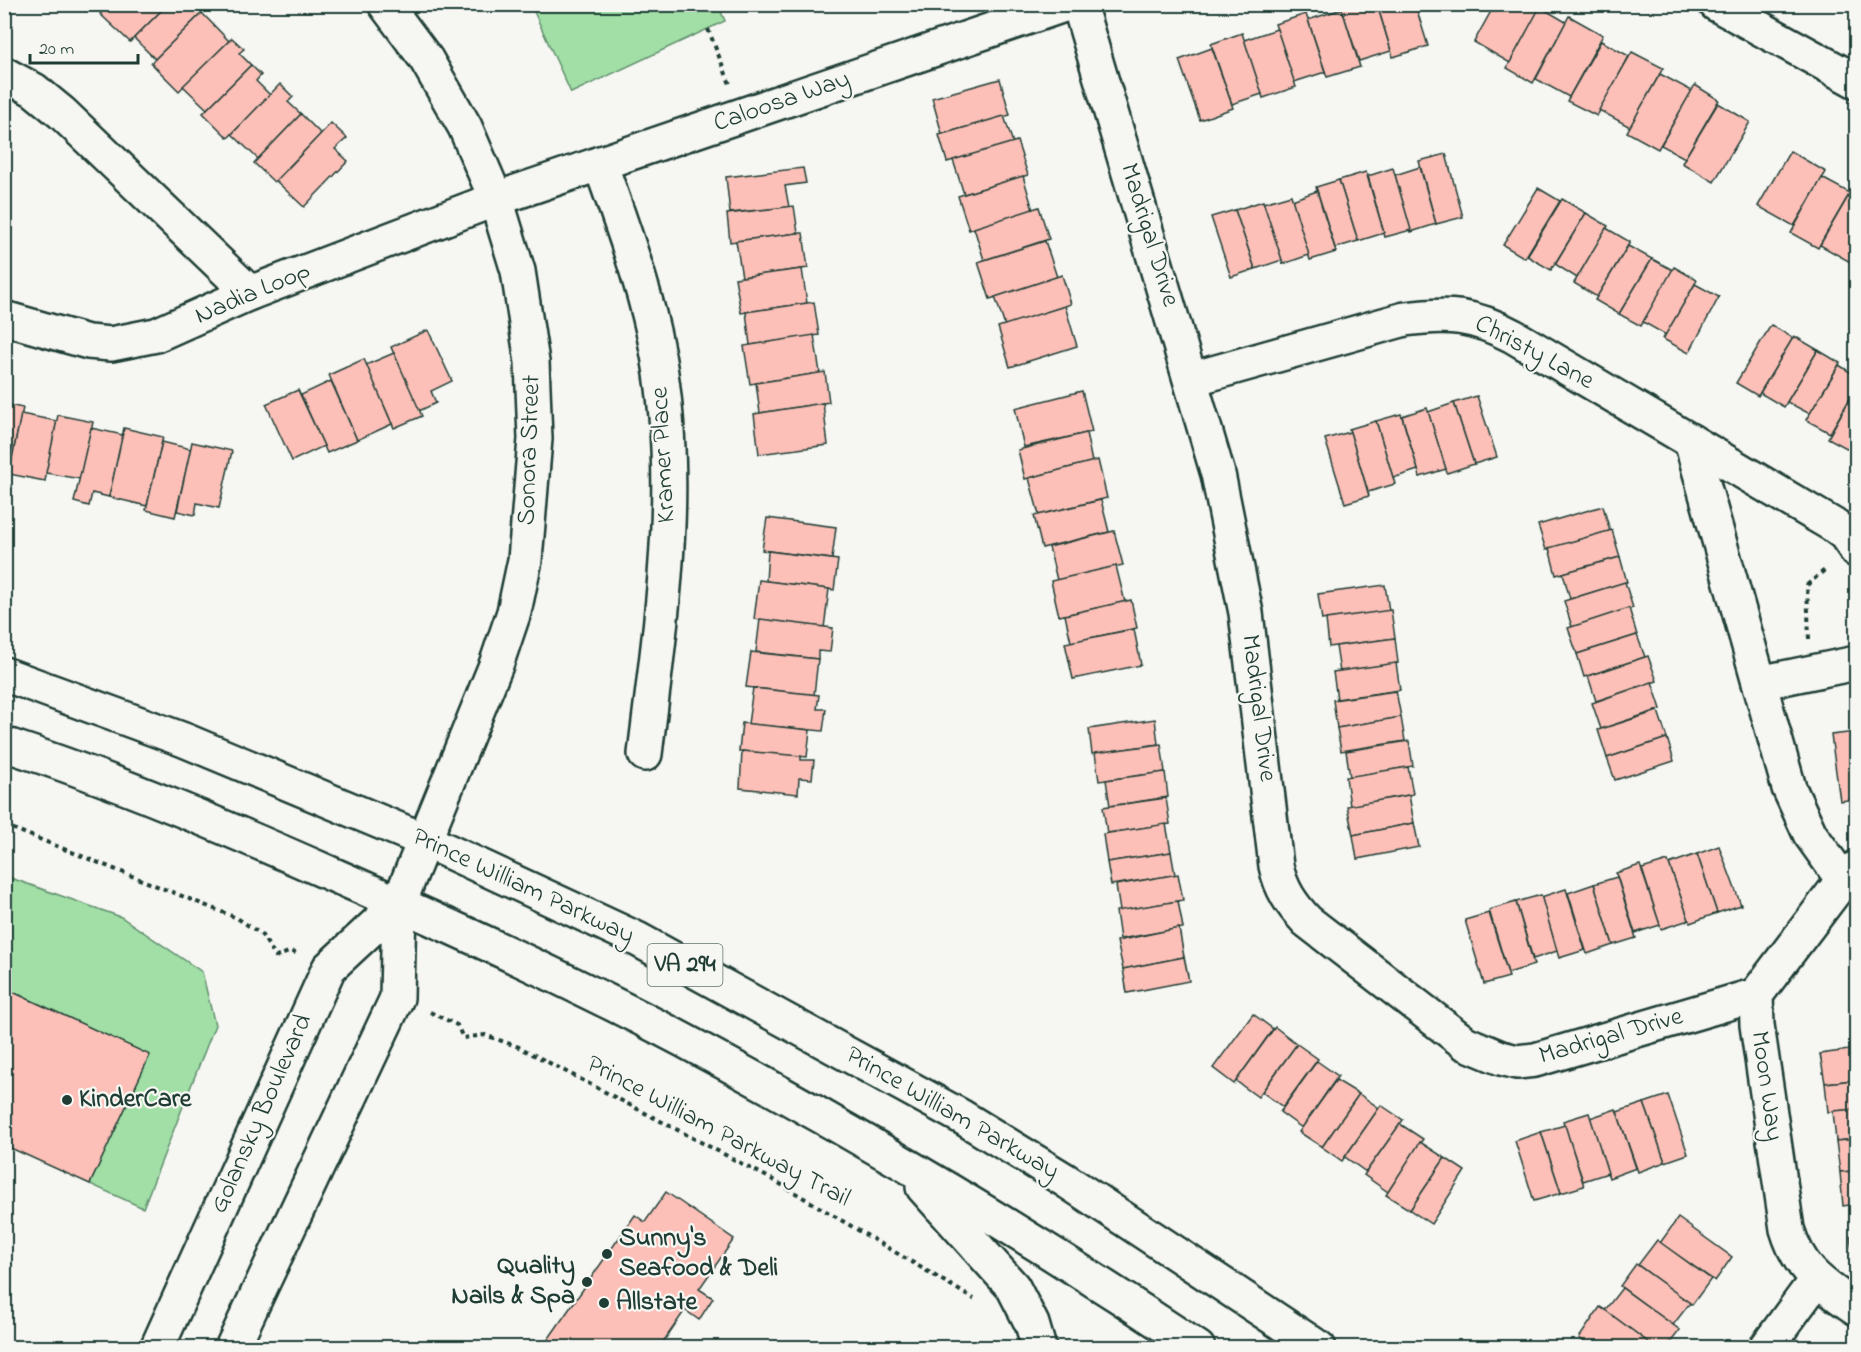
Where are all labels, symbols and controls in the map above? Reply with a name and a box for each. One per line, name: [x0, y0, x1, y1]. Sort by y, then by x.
scale bar: [30, 27, 138, 65]
text: 20 m: [39, 37, 74, 63]
street label: Caloosa Way: [709, 61, 855, 143]
street label: Madrigal Drive: [1109, 159, 1189, 312]
street label: Nadia Loop: [189, 253, 317, 335]
street label: Christy Lane: [1468, 306, 1601, 401]
street label: Sonora Street: [508, 374, 552, 526]
street label: Kramer Place: [641, 386, 687, 524]
street label: Madrigal Drive: [1230, 632, 1286, 784]
street label: Prince William Parkway: [406, 819, 640, 955]
road number: VA 294: [648, 944, 722, 986]
street label: Madrigal Drive: [1535, 998, 1688, 1076]
street label: Golansky Boulevard: [201, 1008, 323, 1220]
street label: Moon Way: [1739, 1028, 1793, 1144]
street label: Prince William Parkway: [838, 1037, 1066, 1191]
street label: Prince William Parkway Trail: [579, 1046, 857, 1218]
place label: KinderCare: [79, 1081, 193, 1119]
marker: KinderCare: [60, 1093, 74, 1107]
place label: Sunny's Seafood & Deli: [619, 1220, 778, 1288]
marker: Sunny's Seafood & Deli: [600, 1247, 614, 1261]
place label: Quality Nails & Spa: [451, 1248, 575, 1316]
marker: Quality Nails & Spa: [580, 1275, 594, 1289]
place label: Allstate: [616, 1284, 698, 1322]
marker: Allstate: [597, 1296, 611, 1310]

